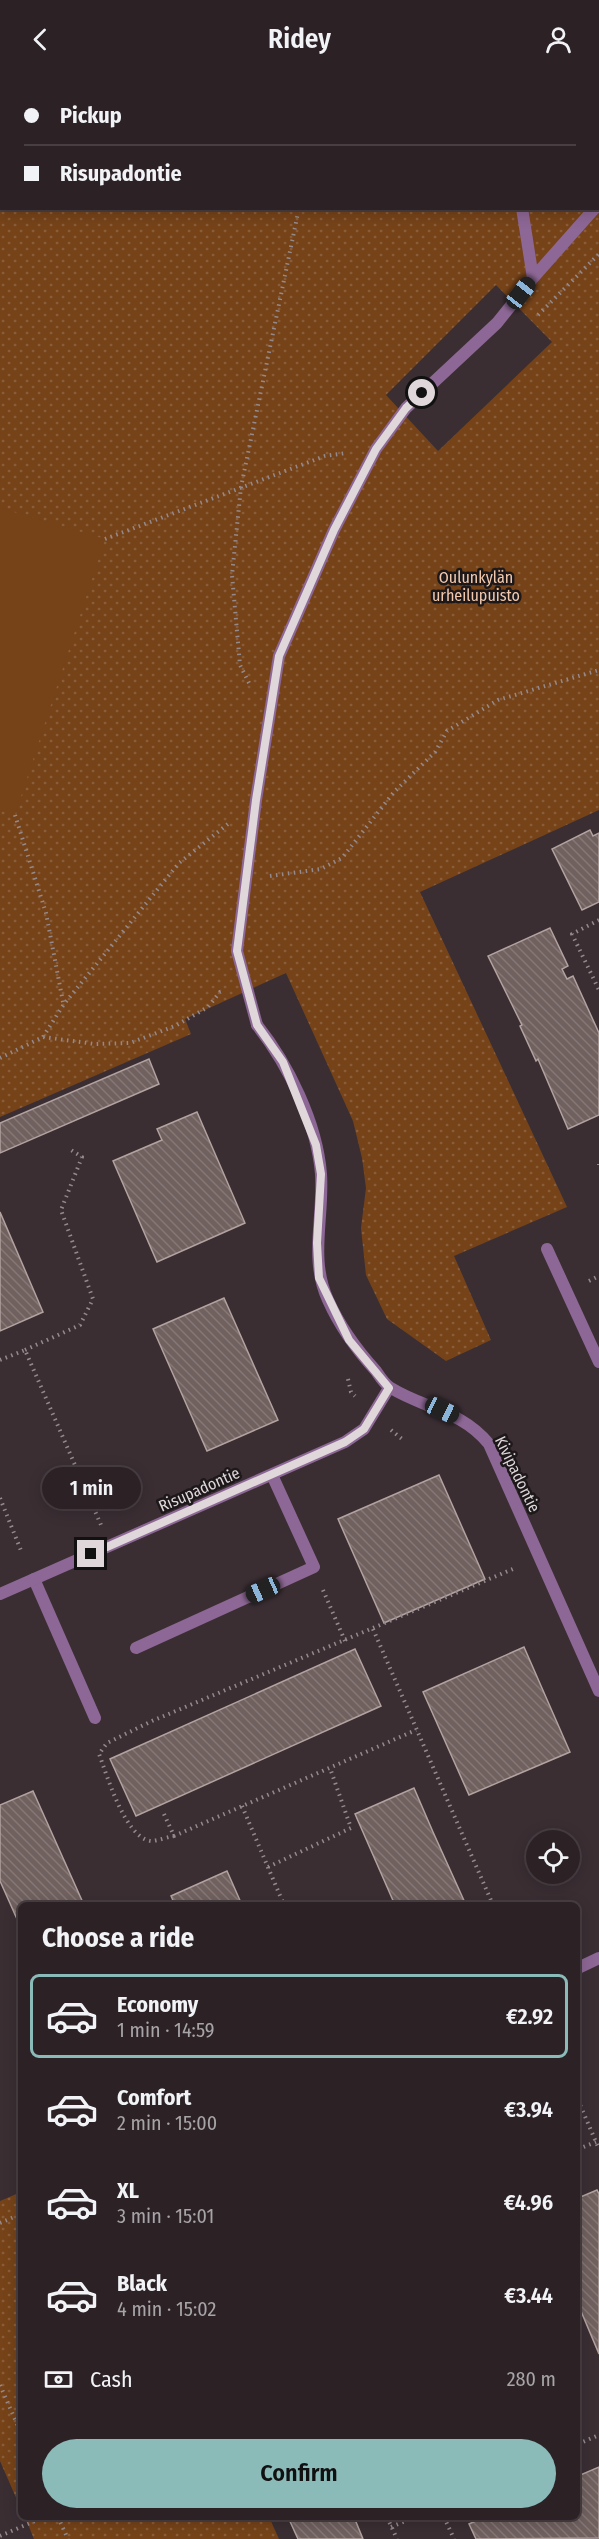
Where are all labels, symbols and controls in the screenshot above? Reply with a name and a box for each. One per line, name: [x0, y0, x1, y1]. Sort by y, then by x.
icon: back: [24, 23, 57, 56]
text: Ridey: [268, 23, 331, 55]
icon: person: [542, 23, 575, 56]
text: Pickup: [60, 102, 122, 129]
text: Risupadontie: [60, 160, 182, 187]
car: [503, 273, 539, 313]
route start: [408, 379, 435, 406]
park label: Oulunkylän urheilupuisto: [432, 568, 520, 605]
car: [422, 1394, 462, 1426]
street label: Kivipadontie: [491, 1433, 544, 1516]
street label: Risupadontie: [156, 1463, 243, 1516]
callout: 1 min: [42, 1467, 140, 1509]
text: 1 min: [70, 1476, 113, 1500]
route end: [77, 1540, 104, 1567]
car: [243, 1574, 283, 1606]
map controls: [526, 1830, 580, 1884]
button: locate: [526, 1830, 580, 1884]
text: Choose a ride: [42, 1922, 194, 1954]
icon: car: [45, 1989, 99, 2043]
text: Economy: [117, 1991, 198, 2018]
text: €2.92: [506, 2003, 553, 2030]
text: 1 min · 14:59: [117, 2018, 215, 2042]
icon: car: [45, 2082, 99, 2136]
text: Comfort: [117, 2084, 191, 2111]
text: €3.94: [504, 2096, 553, 2123]
text: 2 min · 15:00: [117, 2111, 217, 2135]
icon: car: [45, 2175, 99, 2229]
text: XL: [117, 2177, 139, 2204]
text: €4.96: [504, 2189, 553, 2216]
text: 3 min · 15:01: [117, 2204, 214, 2228]
icon: car: [45, 2268, 99, 2322]
text: Black: [117, 2270, 167, 2297]
text: €3.44: [504, 2282, 553, 2309]
text: 4 min · 15:02: [117, 2297, 216, 2321]
icon: cash: [42, 2363, 75, 2396]
text: Cash: [90, 2366, 133, 2393]
text: 280 m: [507, 2367, 556, 2391]
button: Confirm: [42, 2439, 556, 2508]

